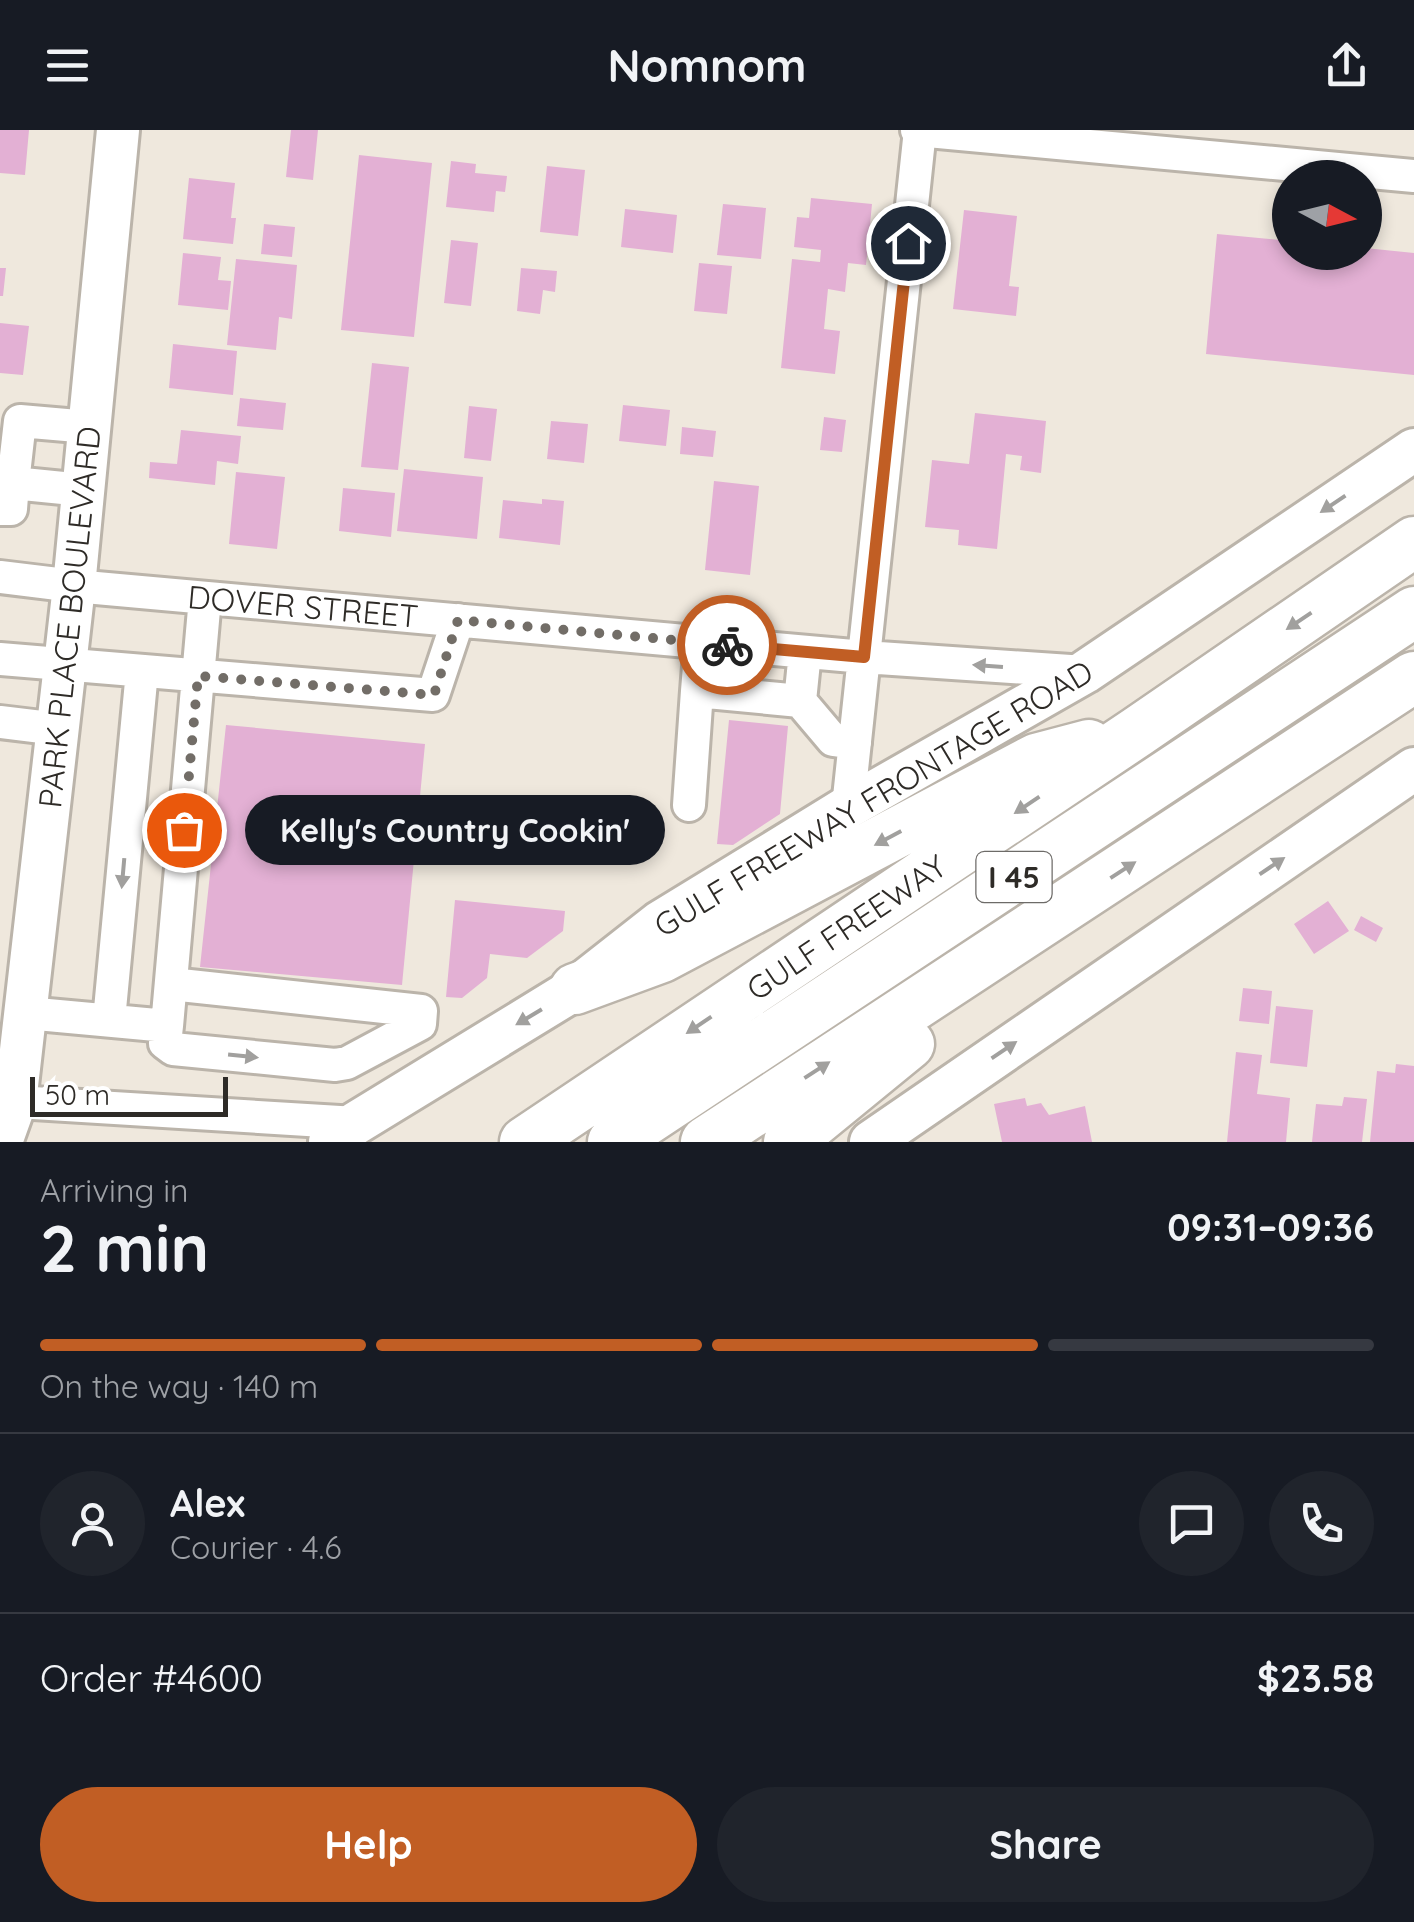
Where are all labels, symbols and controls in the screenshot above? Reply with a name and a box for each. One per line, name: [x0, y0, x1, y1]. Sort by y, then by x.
text: Nomnom: [607, 37, 807, 93]
icon: menu: [40, 38, 95, 93]
icon: share: [1319, 38, 1374, 93]
north arrow: [1272, 160, 1382, 270]
map controls: [1272, 160, 1382, 270]
pin: [866, 201, 951, 286]
icon: home: [881, 216, 936, 271]
street label: PARK PLACE BOULEVARD: [29, 424, 109, 810]
one-way arrow: [1320, 495, 1347, 513]
street label: DOVER STREET: [186, 576, 420, 636]
courier: [677, 595, 777, 695]
one-way arrow: [1285, 611, 1312, 630]
icon: bike: [700, 618, 755, 673]
street label: GULF FREEWAY FRONTAGE ROAD: [647, 652, 1099, 944]
one-way arrow: [971, 658, 1003, 674]
pin: [142, 788, 227, 873]
callout: Kelly's Country Cookin': [244, 795, 664, 865]
one-way arrow: [1014, 796, 1041, 814]
icon: bag: [157, 803, 212, 858]
text: Kelly's Country Cookin': [280, 810, 630, 850]
one-way arrow: [873, 829, 902, 846]
street label: GULF FREEWAY: [739, 846, 953, 1008]
road number: I 45: [976, 852, 1052, 902]
one-way arrow: [114, 857, 130, 889]
one-way arrow: [1259, 858, 1286, 876]
one-way arrow: [1109, 861, 1136, 879]
one-way arrow: [515, 1008, 543, 1025]
one-way arrow: [685, 1016, 713, 1034]
one-way arrow: [991, 1041, 1018, 1060]
one-way arrow: [228, 1048, 260, 1064]
one-way arrow: [803, 1061, 830, 1079]
scale bar: [30, 1072, 228, 1116]
text: 50 m: [45, 1077, 110, 1112]
text: Arriving in: [40, 1170, 189, 1210]
text: 09:31–09:36: [1167, 1203, 1374, 1251]
text: 2 min: [40, 1207, 209, 1288]
text: On the way · 140 m: [40, 1366, 318, 1406]
button: person: [40, 1471, 145, 1576]
button: chat: [1139, 1471, 1244, 1576]
button: phone: [1269, 1471, 1374, 1576]
text: Alex: [170, 1479, 245, 1527]
text: Courier · 4.6: [170, 1527, 342, 1567]
text: Order #4600: [40, 1654, 263, 1702]
text: $23.58: [1257, 1654, 1374, 1702]
button: Help: [40, 1787, 697, 1902]
button: Share: [717, 1787, 1374, 1902]

